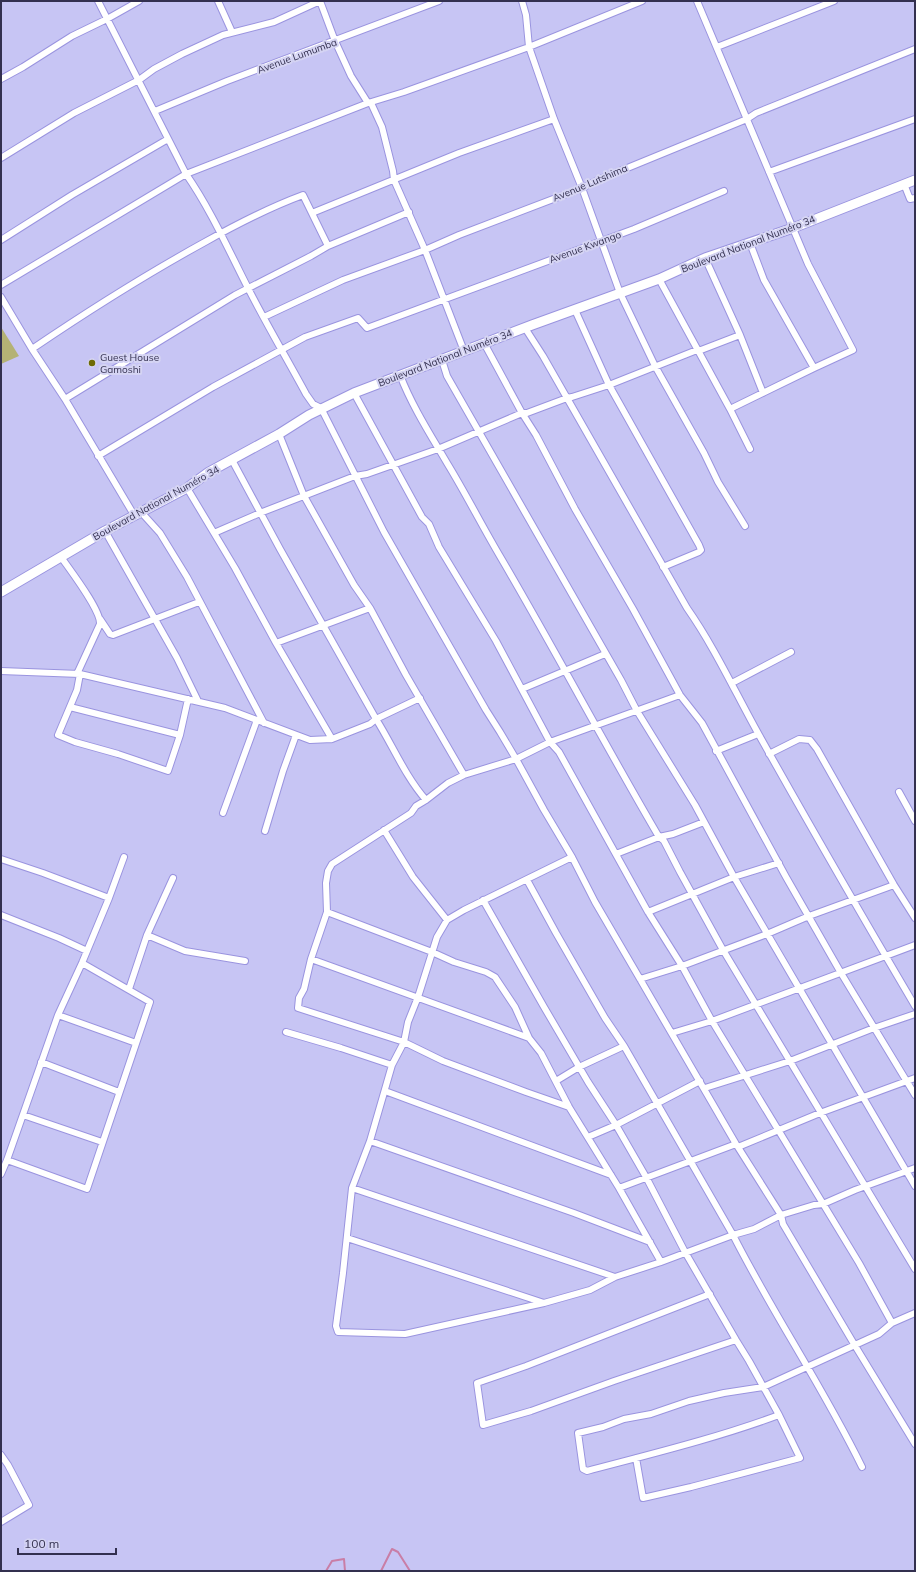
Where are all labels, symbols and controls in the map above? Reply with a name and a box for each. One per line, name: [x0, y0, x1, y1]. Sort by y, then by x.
street label: Avenue Lumumba: [255, 36, 339, 76]
street label: Avenue Lutshima: [551, 161, 629, 205]
street label: Boulevard National Numéro 34: [679, 212, 817, 276]
street label: Avenue Kwango: [547, 228, 623, 266]
street label: Boulevard National Numéro 34: [376, 326, 514, 390]
place label: Guest House Gamoshi: [100, 351, 159, 376]
marker: Guest House Gamoshi: [87, 358, 97, 368]
street label: Boulevard National Numéro 34: [90, 463, 222, 543]
scale bar: [18, 1530, 116, 1556]
text: 100 m: [24, 1536, 59, 1551]

